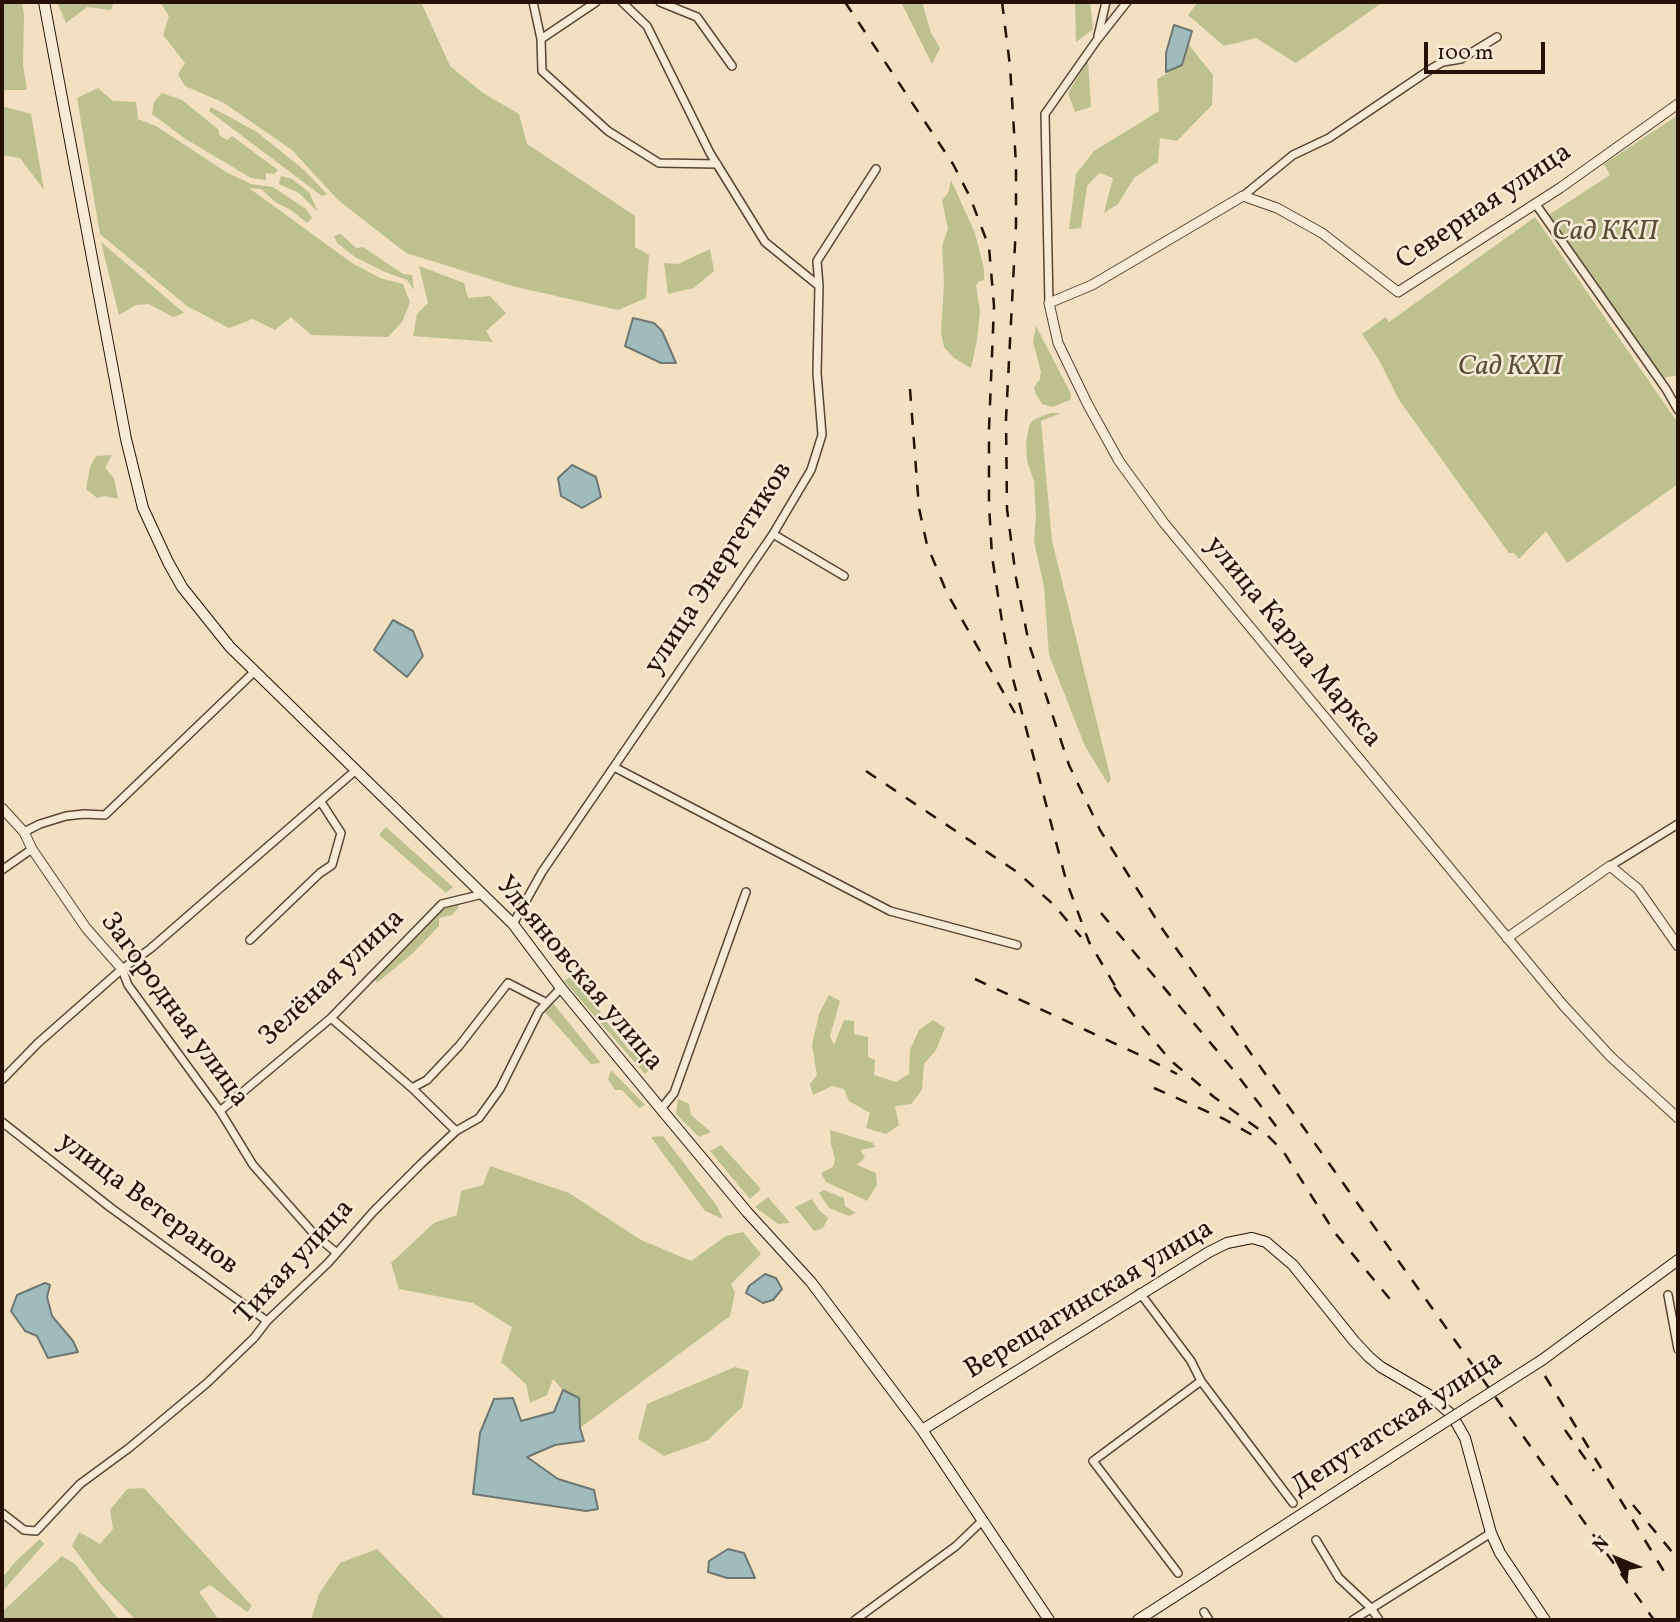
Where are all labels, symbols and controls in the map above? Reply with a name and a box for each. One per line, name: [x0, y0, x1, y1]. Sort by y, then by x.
scale bar: [1428, 28, 1549, 72]
text: 100 m: [1437, 39, 1494, 68]
street label: Северная улица: [1391, 137, 1579, 279]
park label: Сад ККП: [1552, 217, 1658, 251]
park label: Сад КХП: [1458, 352, 1562, 386]
street label: улица Энергетиков: [639, 456, 801, 682]
street label: улица Карла Маркса: [1196, 530, 1388, 756]
street label: Ульяновская улица: [487, 871, 669, 1079]
street label: Зелёная улица: [253, 903, 413, 1055]
street label: Загородная улица: [91, 907, 255, 1115]
street label: улица Ветеранов: [50, 1126, 244, 1284]
street label: Тихая улица: [229, 1193, 363, 1333]
street label: Верещагинская улица: [960, 1213, 1220, 1389]
street label: Депутатская улица: [1286, 1344, 1510, 1506]
north arrow: [1582, 1524, 1652, 1594]
text: N: [1587, 1531, 1616, 1559]

